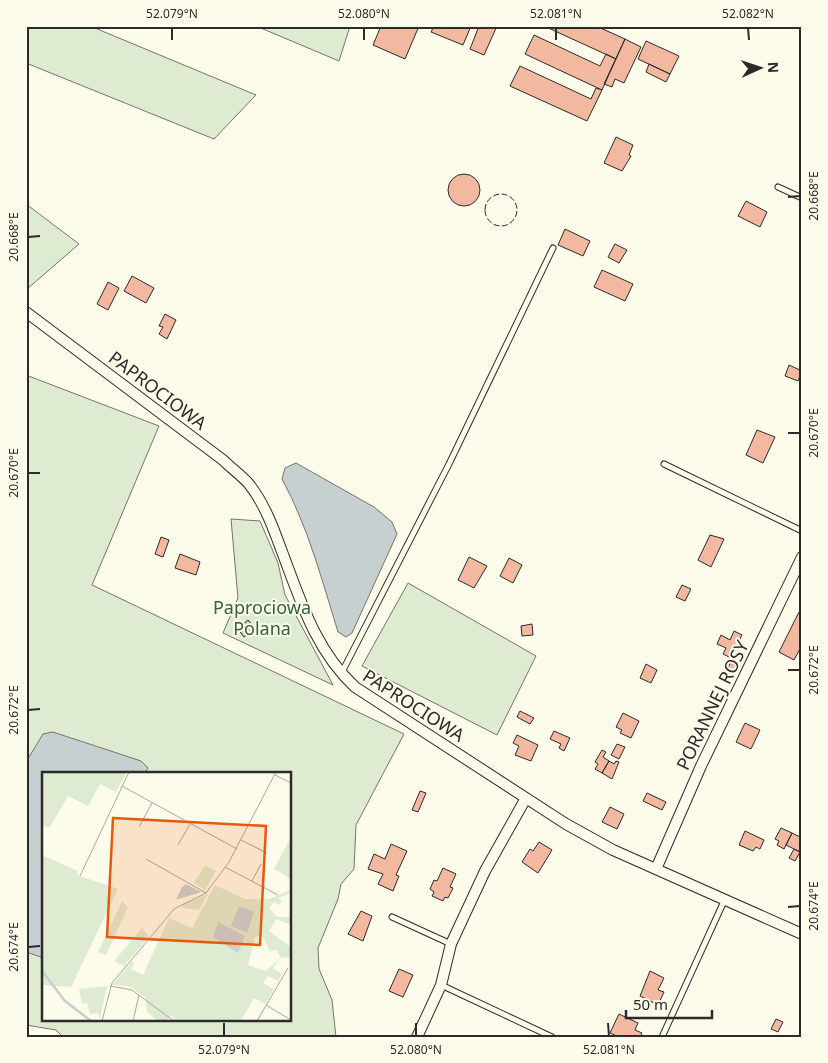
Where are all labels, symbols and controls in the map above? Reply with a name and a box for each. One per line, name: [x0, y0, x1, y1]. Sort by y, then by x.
text: 52.079°N: [146, 5, 198, 22]
text: 52.080°N: [338, 5, 390, 22]
text: 52.081°N: [530, 5, 582, 22]
text: 52.082°N: [722, 5, 774, 22]
north arrow: [736, 42, 786, 92]
text: N: [764, 61, 783, 73]
text: 20.668°E: [805, 171, 822, 221]
text: 20.668°E: [5, 212, 22, 262]
street label: PAPROCIOWA: [104, 345, 212, 435]
text: 20.670°E: [805, 408, 822, 458]
text: 20.670°E: [5, 448, 22, 498]
park label: Paprociowa Polana: [213, 595, 311, 640]
street label: PORANNEJ ROSY: [670, 636, 754, 774]
text: 20.672°E: [805, 645, 822, 695]
street label: PAPROCIOWA: [359, 663, 470, 747]
text: 20.672°E: [5, 685, 22, 735]
inset map: [42, 772, 291, 1020]
text: 20.674°E: [805, 881, 822, 931]
text: 20.674°E: [5, 922, 22, 972]
scale bar: [626, 988, 712, 1020]
text: 50 m: [633, 994, 668, 1014]
text: 52.079°N: [198, 1041, 250, 1058]
text: 52.080°N: [390, 1041, 442, 1058]
text: 52.081°N: [583, 1041, 635, 1058]

